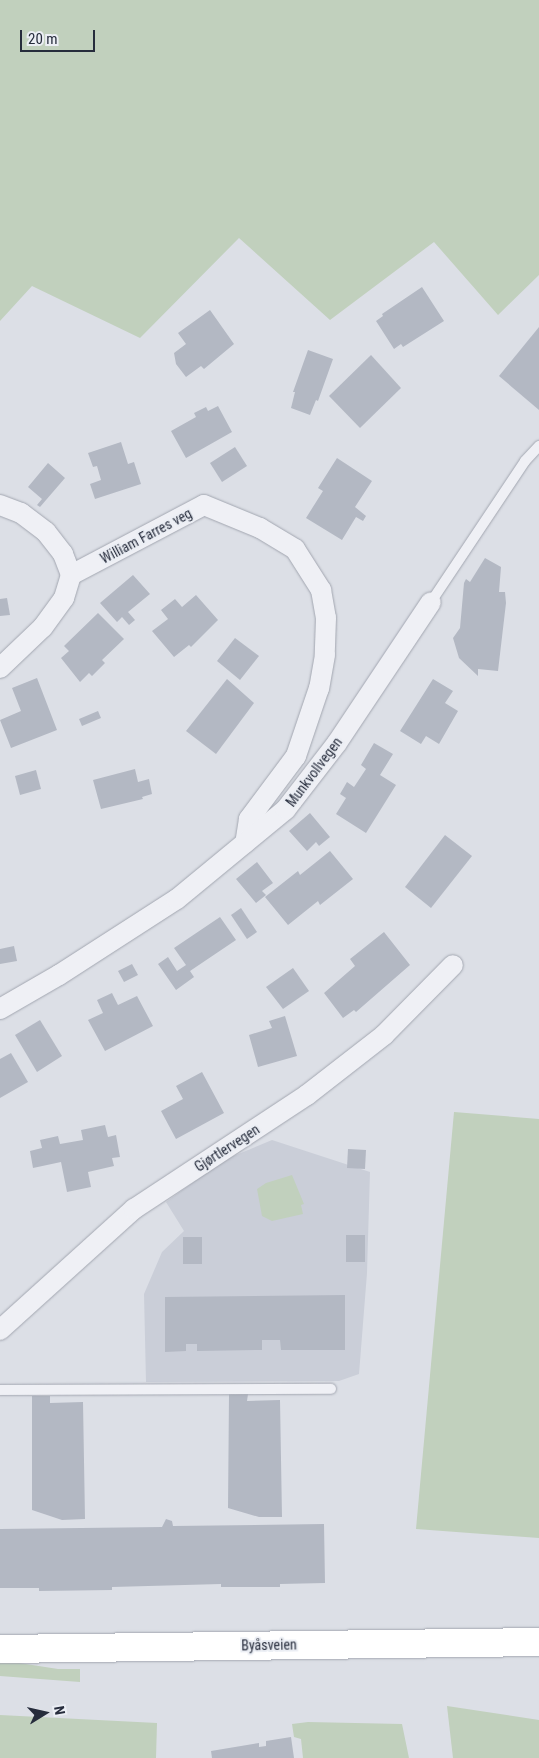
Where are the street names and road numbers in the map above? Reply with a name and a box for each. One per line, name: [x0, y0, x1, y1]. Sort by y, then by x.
street label: William Farres veg: [97, 505, 195, 567]
street label: Munkvollvegen: [282, 734, 346, 810]
street label: Gjørtlervegen: [191, 1121, 263, 1175]
street label: Byåsveien: [241, 1636, 297, 1654]

